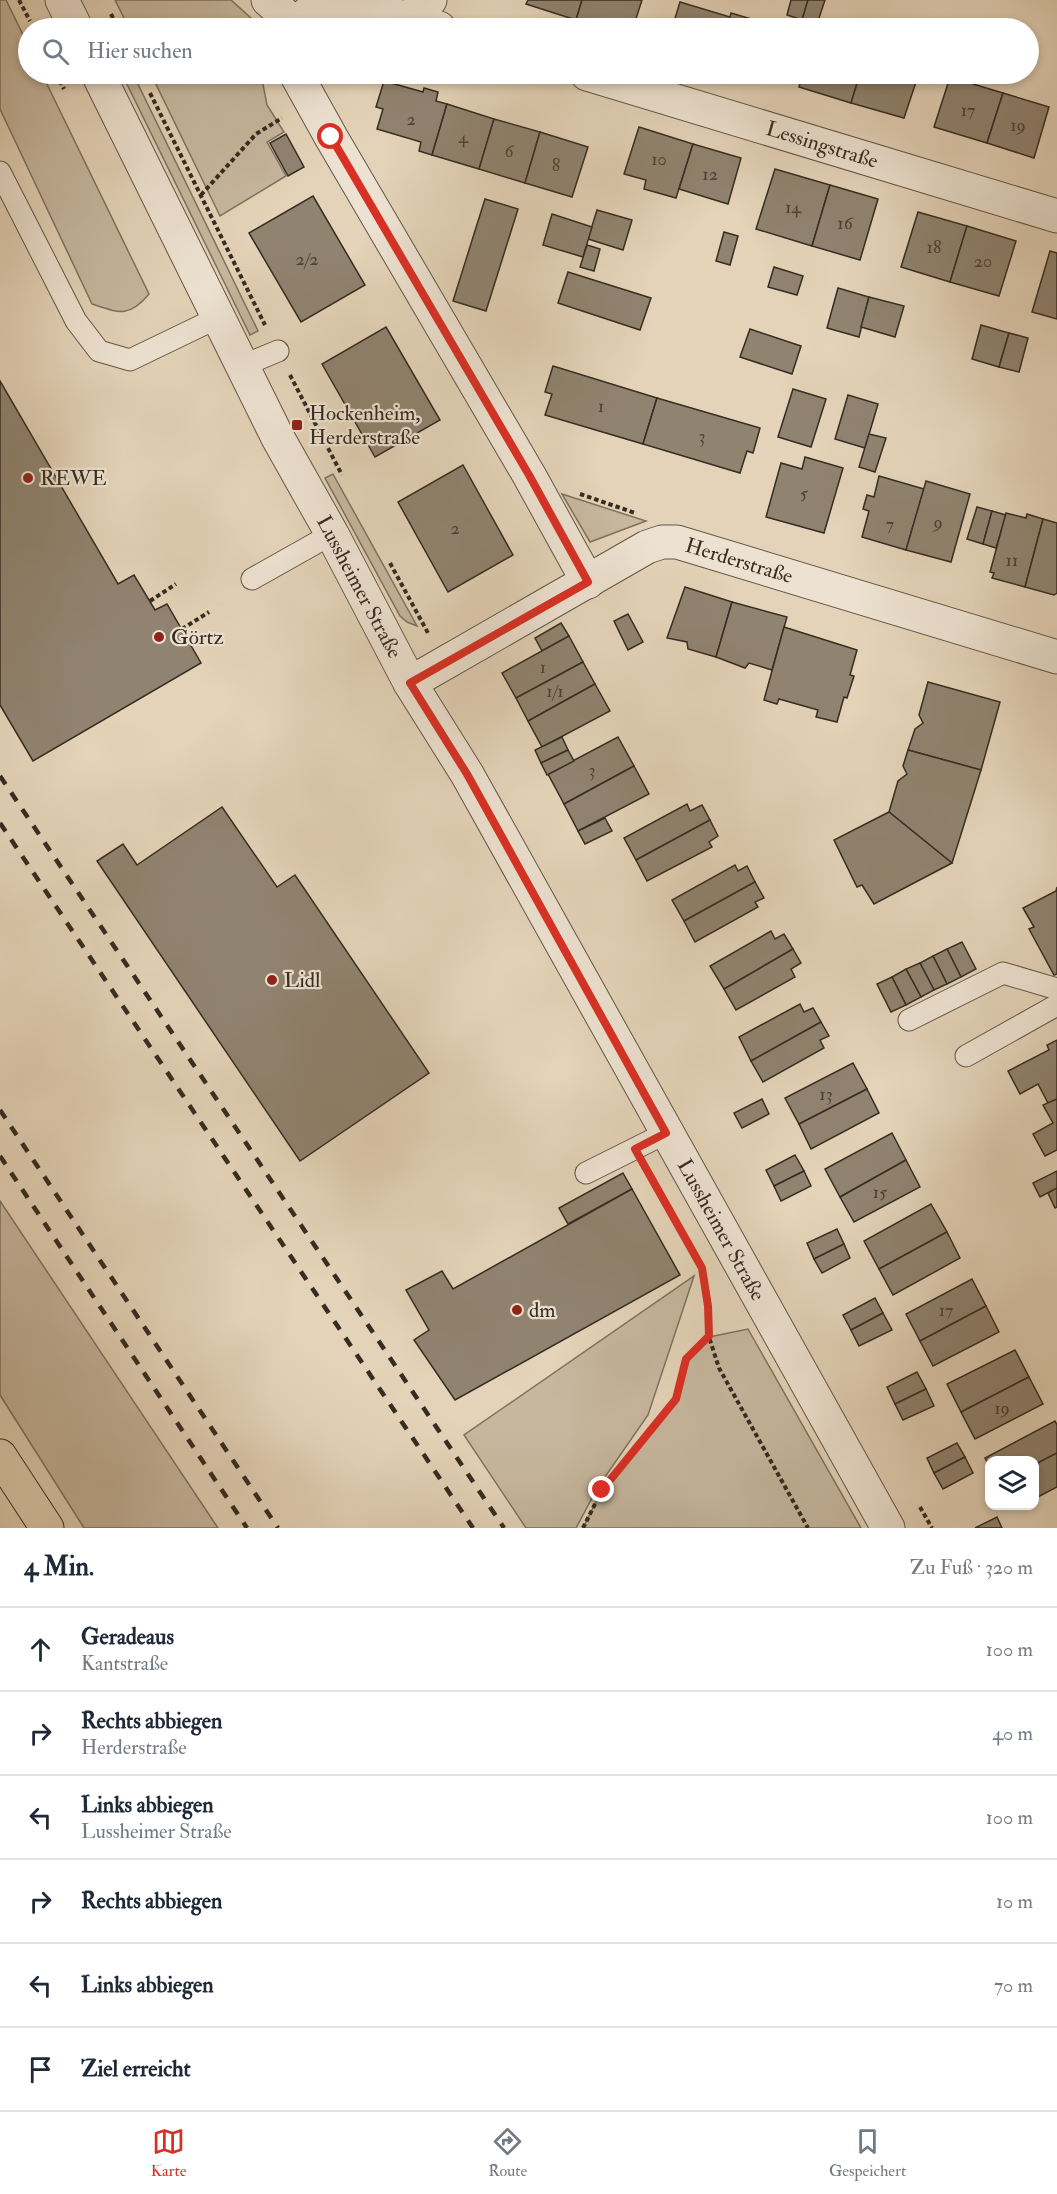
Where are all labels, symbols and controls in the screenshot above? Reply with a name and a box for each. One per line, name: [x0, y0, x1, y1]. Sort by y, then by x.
search box: [18, 18, 1039, 84]
icon: search: [39, 35, 72, 68]
text: Hier suchen: [87, 37, 193, 65]
house number: 17: [961, 99, 975, 122]
house number: 2: [406, 108, 416, 131]
house number: 19: [1010, 114, 1026, 137]
street label: Lessingstraße: [763, 115, 881, 175]
route start: [317, 123, 343, 149]
house number: 4: [458, 126, 469, 149]
house number: 6: [504, 140, 514, 163]
house number: 10: [651, 148, 667, 171]
house number: 8: [552, 154, 560, 177]
house number: 12: [702, 163, 718, 186]
house number: 14: [785, 196, 802, 219]
house number: 16: [837, 212, 854, 235]
house number: 18: [927, 236, 941, 259]
house number: 2/2: [296, 248, 318, 271]
house number: 20: [974, 250, 992, 273]
house number: 1: [598, 395, 604, 418]
place label: Hockenheim, Herderstraße: [309, 400, 421, 451]
marker: Hockenheim, Herderstraße: [290, 418, 304, 432]
house number: 3: [699, 425, 705, 448]
place label: REWE: [40, 465, 107, 492]
marker: REWE: [21, 471, 35, 485]
house number: 5: [800, 482, 808, 505]
street label: Lussheimer Straße: [310, 511, 408, 663]
house number: 9: [931, 511, 943, 534]
house number: 7: [886, 513, 894, 536]
house number: 2: [450, 517, 460, 540]
street label: Herderstraße: [682, 532, 796, 590]
house number: 11: [1006, 549, 1018, 572]
place label: Görtz: [171, 624, 224, 651]
marker: Görtz: [152, 630, 166, 644]
house number: 1: [540, 656, 546, 679]
house number: 1/1: [546, 680, 564, 703]
house number: 3: [589, 759, 595, 782]
place label: Lidl: [284, 967, 321, 994]
marker: Lidl: [265, 973, 279, 987]
house number: 13: [819, 1083, 833, 1106]
street label: Lussheimer Straße: [671, 1154, 771, 1306]
house number: 15: [873, 1181, 887, 1204]
place label: dm: [529, 1297, 556, 1324]
house number: 17: [939, 1299, 953, 1322]
marker: dm: [510, 1303, 524, 1317]
house number: 19: [994, 1397, 1010, 1420]
map controls: [985, 1456, 1039, 1510]
button: layers: [985, 1456, 1039, 1510]
route end: [588, 1476, 614, 1502]
text: 4 Min.: [24, 1551, 94, 1583]
text: Zu Fuß · 320 m: [910, 1555, 1033, 1580]
text: Geradeaus: [81, 1623, 174, 1651]
icon: ahead: [24, 1633, 57, 1666]
text: 100 m: [986, 1637, 1033, 1662]
text: Kantstraße: [81, 1651, 168, 1676]
text: Rechts abbiegen: [81, 1707, 222, 1735]
icon: right: [24, 1717, 57, 1750]
text: 40 m: [992, 1721, 1033, 1746]
text: Herderstraße: [81, 1735, 187, 1760]
text: Links abbiegen: [81, 1791, 214, 1819]
icon: left: [24, 1801, 57, 1834]
text: 100 m: [986, 1805, 1033, 1830]
text: Lussheimer Straße: [81, 1819, 232, 1844]
icon: right: [24, 1885, 57, 1918]
text: Rechts abbiegen: [81, 1887, 222, 1915]
text: 10 m: [996, 1889, 1033, 1914]
icon: left: [24, 1969, 57, 2002]
text: Links abbiegen: [81, 1971, 214, 1999]
text: 70 m: [994, 1973, 1033, 1998]
icon: arrive: [24, 2053, 57, 2086]
text: Ziel erreicht: [81, 2055, 191, 2083]
tab: Karte: [151, 2125, 186, 2181]
tab: Route: [488, 2125, 527, 2181]
tab: Gespeichert: [829, 2125, 906, 2181]

